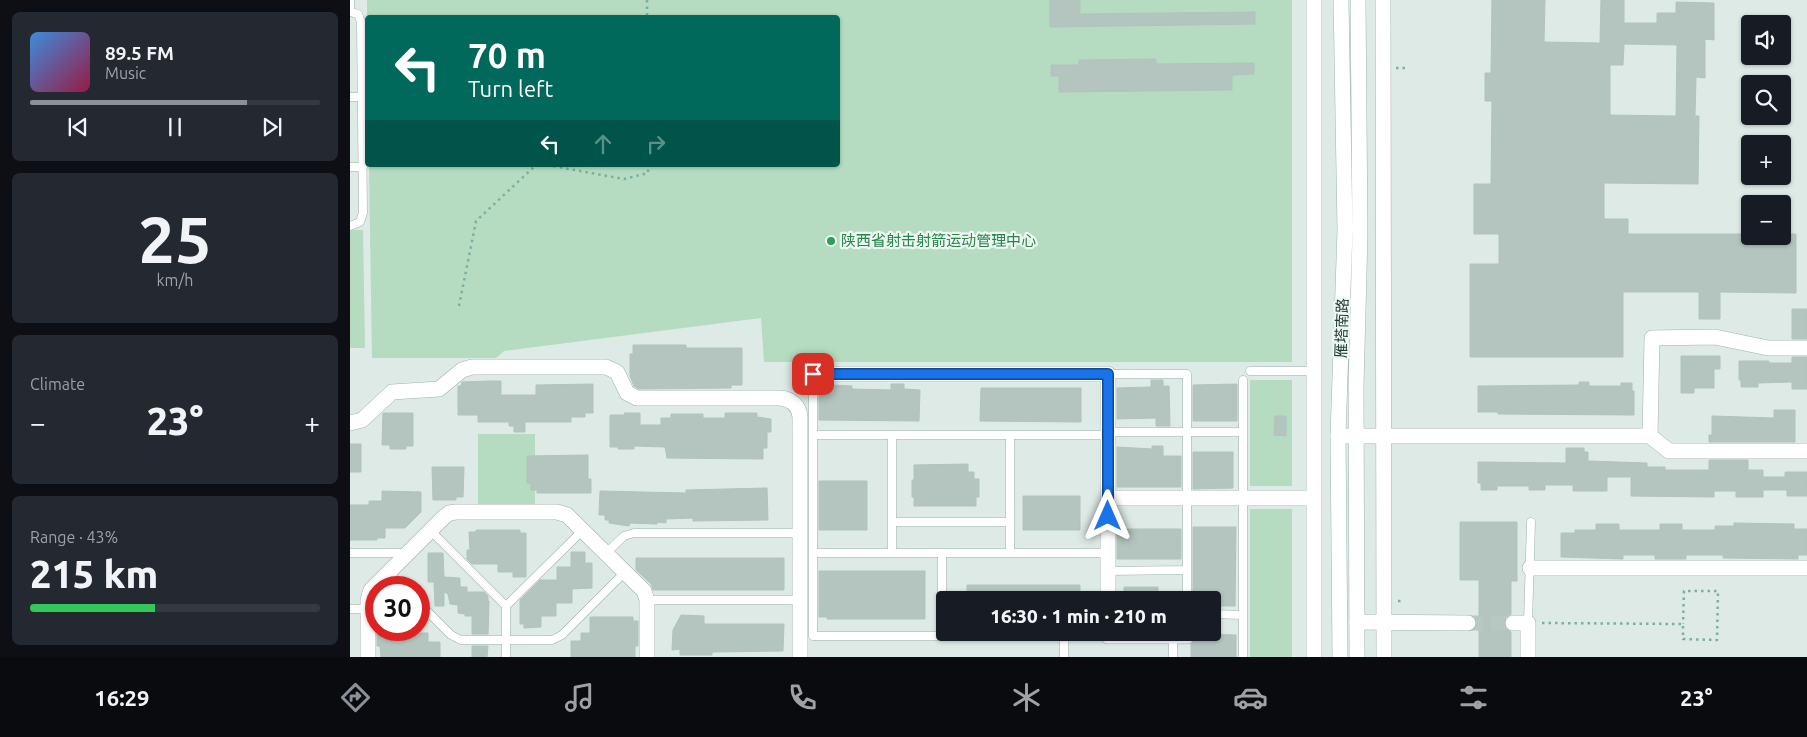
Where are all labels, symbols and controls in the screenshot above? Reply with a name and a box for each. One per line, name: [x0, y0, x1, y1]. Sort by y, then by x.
map controls: [1741, 15, 1791, 245]
button: sound: [1741, 15, 1791, 65]
icon: left: [385, 35, 450, 100]
text: 70 m: [468, 35, 546, 75]
text: 89.5 FM: [105, 42, 174, 64]
text: Music: [105, 64, 146, 82]
button: search: [1741, 75, 1791, 125]
text: Turn left: [468, 76, 553, 101]
icon: previous: [64, 113, 92, 141]
icon: pause: [161, 113, 189, 141]
icon: next: [258, 113, 286, 141]
icon: left: [536, 130, 564, 158]
icon: ahead: [589, 130, 617, 158]
icon: right: [642, 130, 670, 158]
button: +: [1741, 135, 1791, 185]
button: −: [1741, 195, 1791, 245]
text: 25: [138, 202, 212, 275]
place label: 陕西省射击射箭运动管理中心: [841, 232, 1036, 249]
marker: 陕西省射击射箭运动管理中心: [825, 235, 837, 247]
text: km/h: [157, 271, 193, 289]
street label: 雁塔南路: [1332, 298, 1351, 358]
pin: [792, 353, 834, 395]
icon: arrive: [799, 360, 827, 388]
text: Climate: [30, 375, 85, 393]
text: 23°: [147, 400, 203, 442]
text: −: [30, 407, 46, 438]
text: +: [304, 407, 320, 438]
position arrow: [1081, 489, 1133, 541]
text: Range · 43%: [30, 528, 118, 546]
text: 215 km: [30, 553, 158, 595]
speed limit sign: 30: [365, 576, 430, 641]
text: 16:30 · 1 min · 210 m: [990, 605, 1167, 627]
icon: directions: [338, 680, 373, 715]
icon: music: [562, 680, 597, 715]
icon: phone: [785, 680, 820, 715]
icon: climate: [1009, 680, 1044, 715]
icon: car: [1233, 680, 1268, 715]
icon: filters: [1456, 680, 1491, 715]
text: 16:29: [94, 685, 149, 710]
text: 23°: [1680, 685, 1713, 710]

